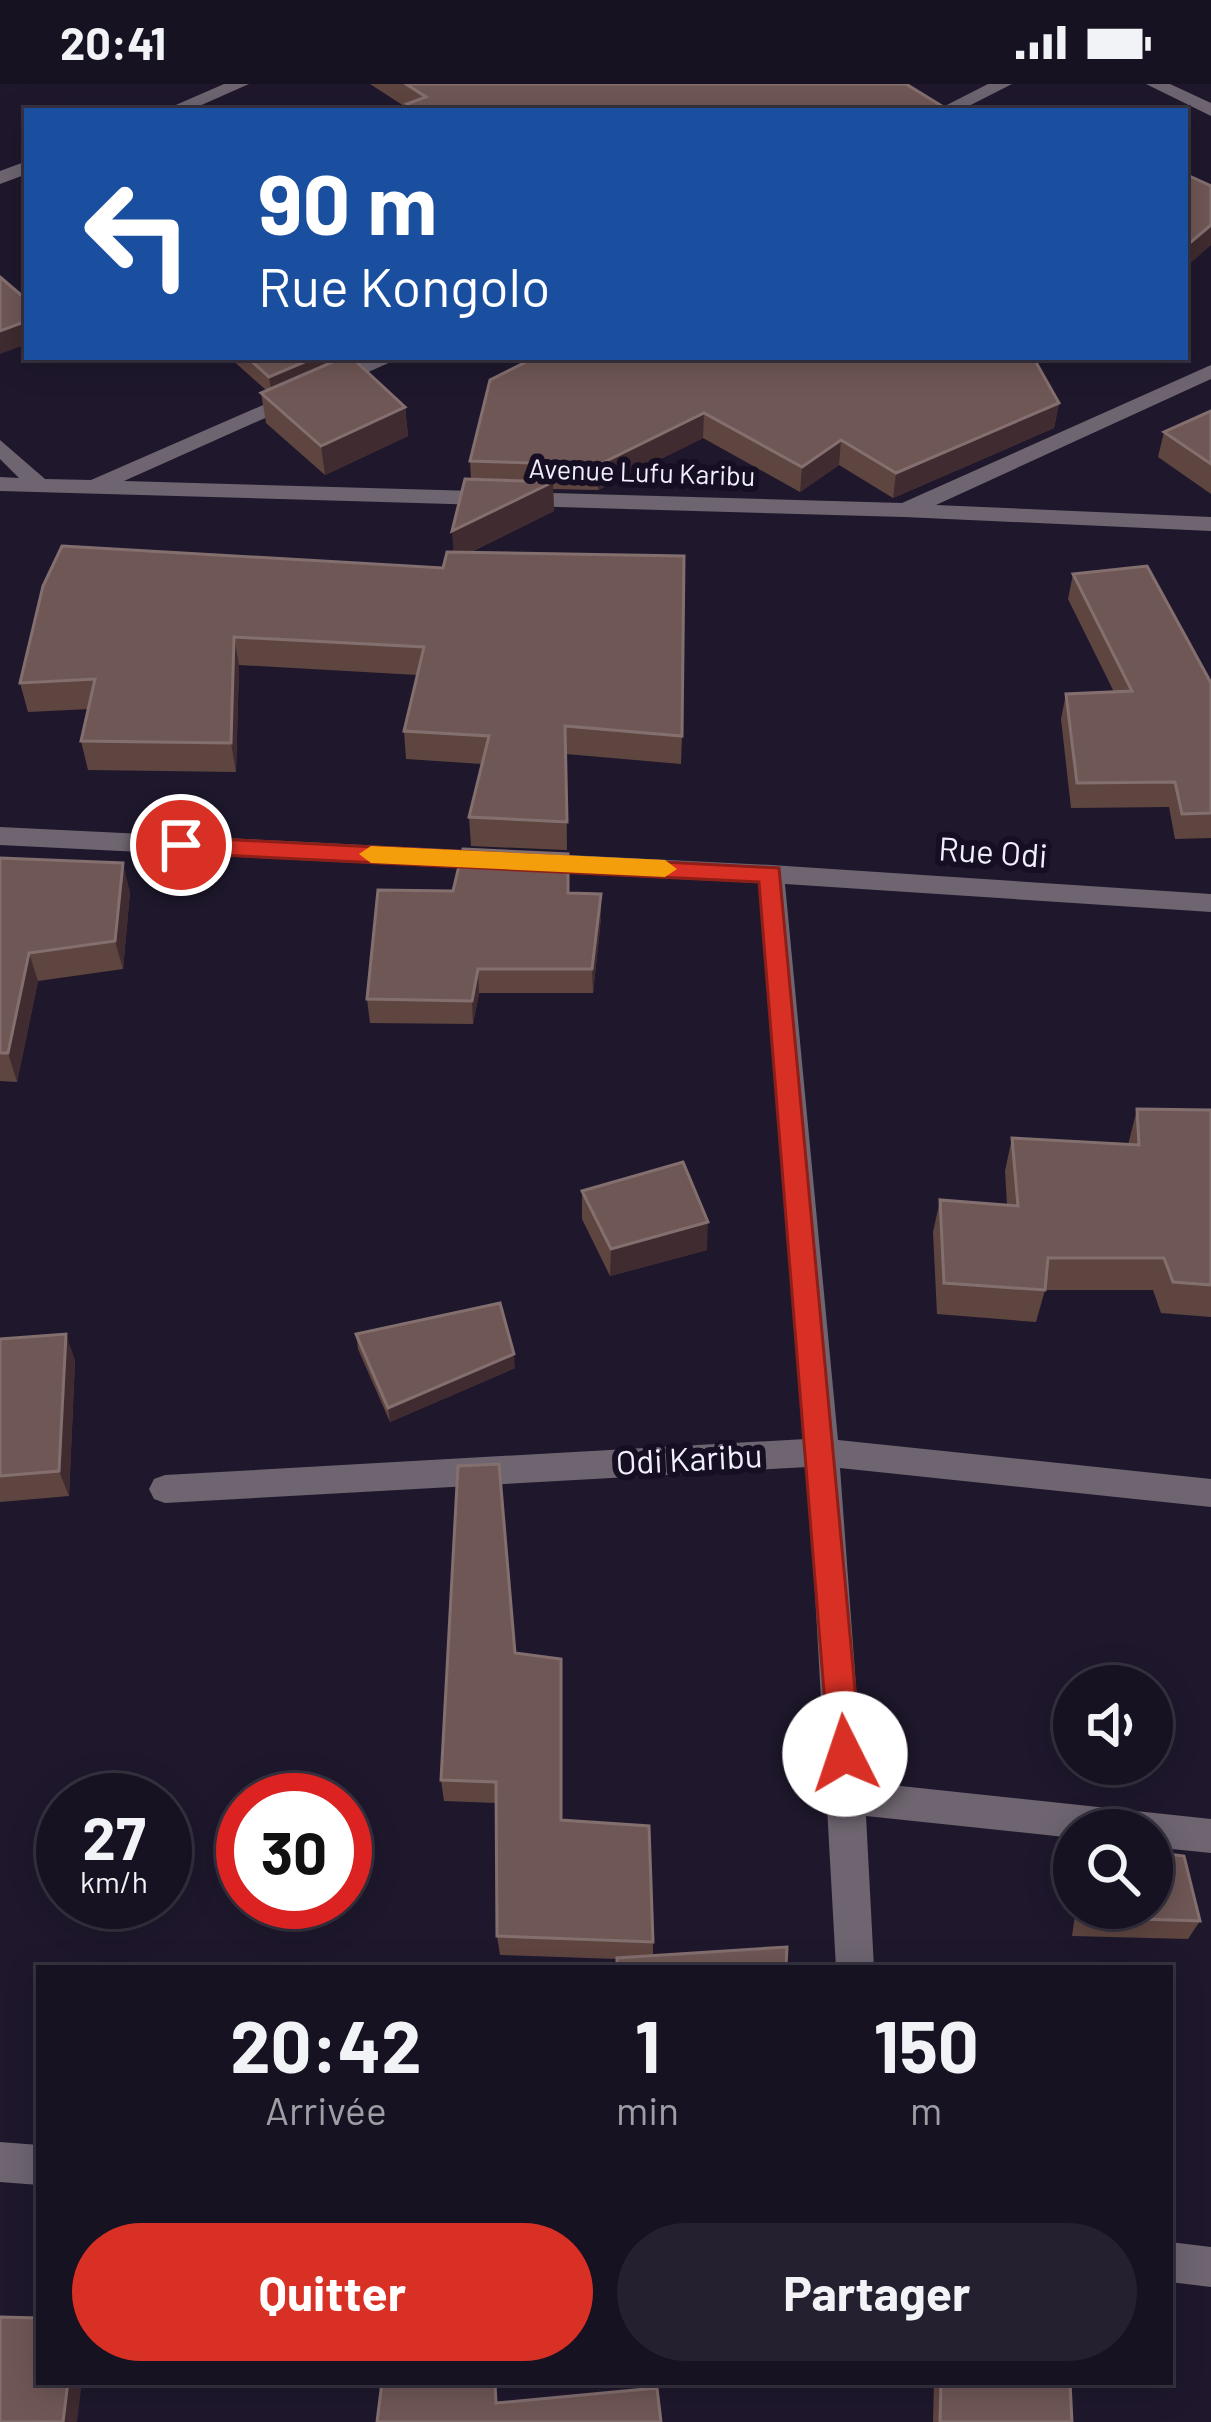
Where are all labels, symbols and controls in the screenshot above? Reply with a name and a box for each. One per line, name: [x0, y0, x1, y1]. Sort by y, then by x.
text: 20:41: [60, 15, 166, 69]
text: 90 m: [258, 151, 437, 252]
icon: left: [60, 156, 216, 312]
text: Rue Kongolo: [258, 253, 550, 318]
street label: Avenue Lufu Karibu: [528, 451, 756, 491]
pin: [130, 794, 232, 896]
icon: arrive: [148, 812, 214, 878]
street label: Rue Odi: [937, 827, 1049, 875]
street label: Odi Karibu: [615, 1434, 763, 1482]
map controls: [1053, 1665, 1173, 1929]
button: sound: [1053, 1665, 1173, 1785]
position arrow: [782, 1691, 908, 1817]
speed limit sign: 30: [216, 1773, 372, 1929]
text: 27: [82, 1800, 146, 1872]
button: search: [1053, 1809, 1173, 1929]
text: km/h: [80, 1863, 148, 1899]
text: 20:42: [230, 2001, 422, 2087]
text: 1: [635, 2001, 660, 2087]
text: 150: [873, 2001, 979, 2087]
text: Arrivée: [265, 2086, 387, 2133]
text: min: [616, 2086, 679, 2133]
text: m: [910, 2086, 942, 2133]
button: Quitter: [72, 2223, 593, 2361]
button: Partager: [617, 2223, 1137, 2361]

